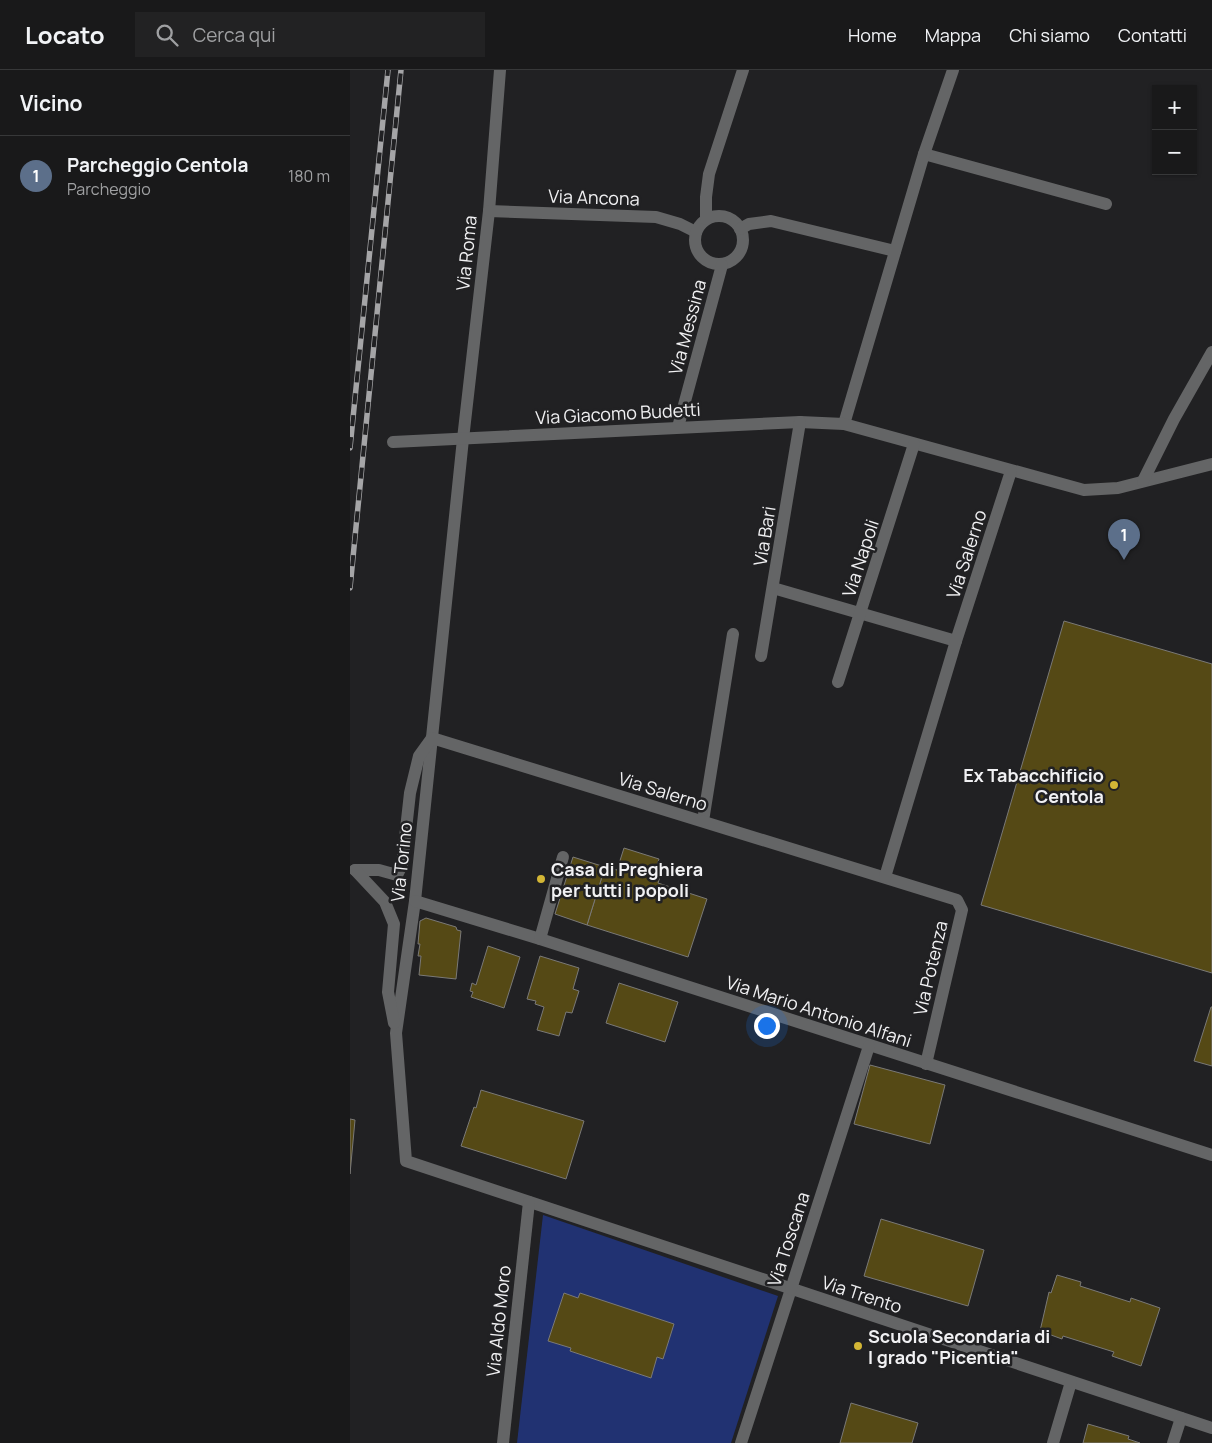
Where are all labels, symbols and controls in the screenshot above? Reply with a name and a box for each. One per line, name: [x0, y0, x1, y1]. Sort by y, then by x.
search box: [135, 12, 485, 57]
text: Locato: [25, 18, 105, 51]
icon: search: [153, 21, 181, 49]
text: Cerca qui: [193, 22, 276, 48]
text: Home: [848, 23, 897, 47]
text: Mappa: [925, 23, 981, 47]
text: Chi siamo: [1009, 23, 1090, 47]
text: Contatti: [1118, 23, 1187, 47]
map controls: [1152, 85, 1197, 175]
button: +: [1152, 85, 1197, 130]
text: Vicino: [20, 89, 83, 117]
button: −: [1152, 130, 1197, 175]
text: Parcheggio Centola: [67, 152, 249, 178]
text: 1: [32, 165, 40, 187]
text: 180 m: [288, 165, 330, 187]
text: Parcheggio: [67, 178, 151, 200]
street label: Via Ancona: [548, 183, 640, 211]
street label: Via Roma: [450, 214, 482, 292]
street label: Via Messina: [663, 277, 711, 377]
street label: Via Giacomo Budetti: [535, 397, 701, 429]
street label: Via Bari: [747, 504, 781, 568]
street label: Via Salerno: [940, 507, 992, 601]
street label: Via Napoli: [836, 516, 884, 600]
pin: 1: [1108, 519, 1140, 560]
place label: Ex Tabacchificio Centola: [963, 763, 1104, 808]
street label: Via Salerno: [616, 766, 710, 816]
marker: Ex Tabacchificio Centola: [1108, 779, 1120, 791]
street label: Via Torino: [385, 821, 417, 903]
place label: Casa di Preghiera per tutti i popoli: [551, 857, 703, 902]
marker: Casa di Preghiera per tutti i popoli: [535, 873, 547, 885]
street label: Via Potenza: [907, 918, 953, 1018]
street label: Via Mario Antonio Alfani: [723, 970, 915, 1052]
your location: [754, 1013, 780, 1039]
street label: Via Toscana: [761, 1189, 815, 1289]
street label: Via Aldo Moro: [480, 1264, 516, 1378]
street label: Via Trento: [819, 1270, 905, 1318]
place label: Scuola Secondaria di I grado "Picentia": [868, 1324, 1050, 1369]
marker: Scuola Secondaria di I grado "Picentia": [852, 1340, 864, 1352]

